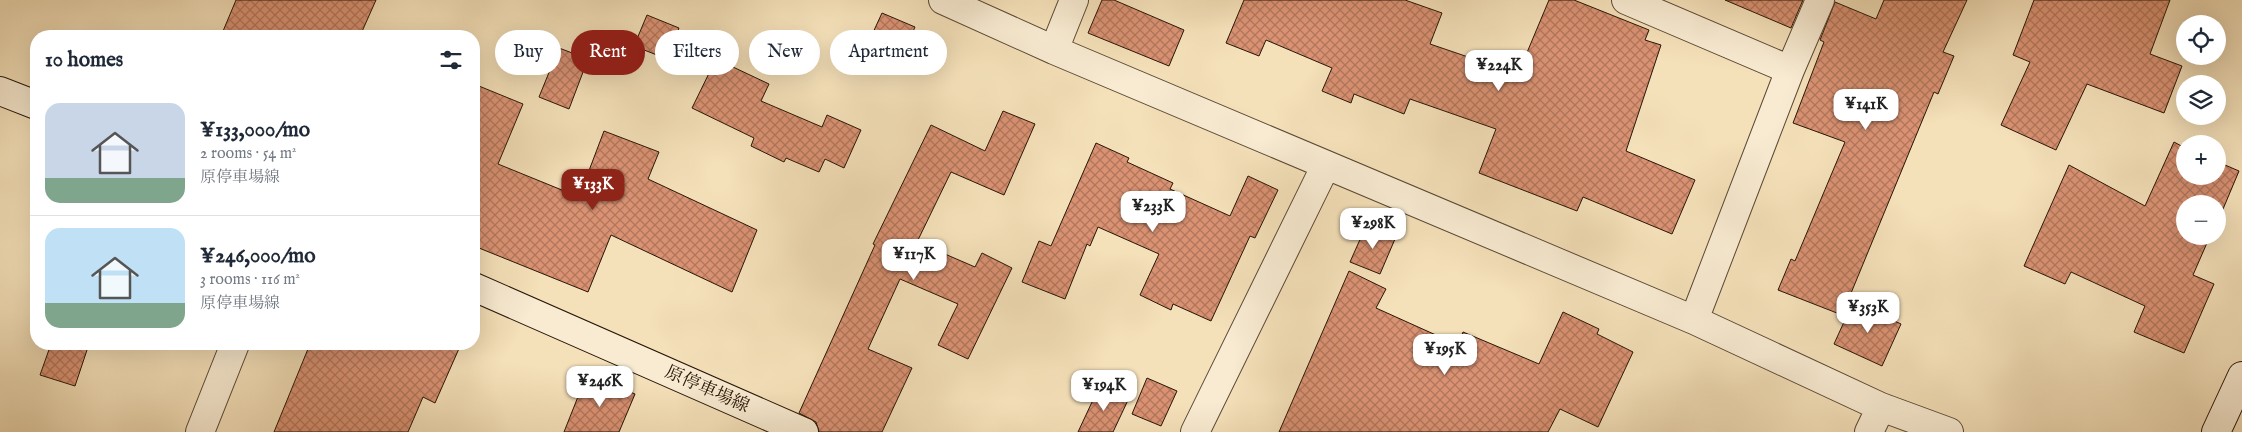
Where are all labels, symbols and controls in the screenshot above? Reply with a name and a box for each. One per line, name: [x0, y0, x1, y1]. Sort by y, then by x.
map controls: [2176, 15, 2226, 245]
button: locate: [2176, 15, 2226, 65]
chip: Buy: [495, 30, 561, 75]
chip: Rent: [571, 30, 645, 75]
chip: Filters: [655, 30, 739, 75]
chip: New: [749, 30, 820, 75]
chip: Apartment: [830, 30, 947, 75]
icon: filters: [437, 46, 465, 74]
text: 10 homes: [45, 47, 123, 74]
pin: ¥224K: [1464, 49, 1534, 92]
text: ¥224K: [1476, 56, 1522, 76]
button: layers: [2176, 75, 2226, 125]
pin: ¥141K: [1831, 88, 1901, 131]
text: ¥141K: [1845, 95, 1888, 115]
text: ¥133,000/mo: [200, 117, 310, 144]
icon: home: [85, 123, 145, 183]
button: +: [2176, 135, 2226, 185]
text: 2 rooms · 54 m²: [200, 144, 297, 164]
text: 原停車場線: [200, 168, 280, 188]
pin: ¥133K: [558, 168, 628, 211]
text: ¥133K: [572, 175, 614, 195]
pin: ¥233K: [1118, 190, 1188, 233]
button: −: [2176, 195, 2226, 245]
text: ¥233K: [1132, 197, 1174, 217]
pin: ¥298K: [1338, 208, 1408, 250]
text: ¥298K: [1351, 214, 1395, 234]
pin: ¥117K: [879, 238, 949, 281]
text: ¥246,000/mo: [200, 243, 315, 270]
text: ¥117K: [893, 245, 935, 265]
icon: home: [85, 248, 145, 308]
text: 3 rooms · 116 m²: [200, 270, 300, 290]
pin: ¥353K: [1833, 292, 1903, 334]
text: 原停車場線: [200, 294, 280, 314]
text: ¥353K: [1848, 298, 1888, 318]
pin: ¥195K: [1410, 334, 1480, 376]
text: ¥195K: [1424, 340, 1466, 360]
street label: 原停車場線: [661, 361, 753, 419]
pin: ¥246K: [565, 366, 635, 408]
pin: ¥194K: [1069, 370, 1139, 412]
text: ¥246K: [577, 372, 623, 392]
text: ¥194K: [1082, 376, 1126, 396]

